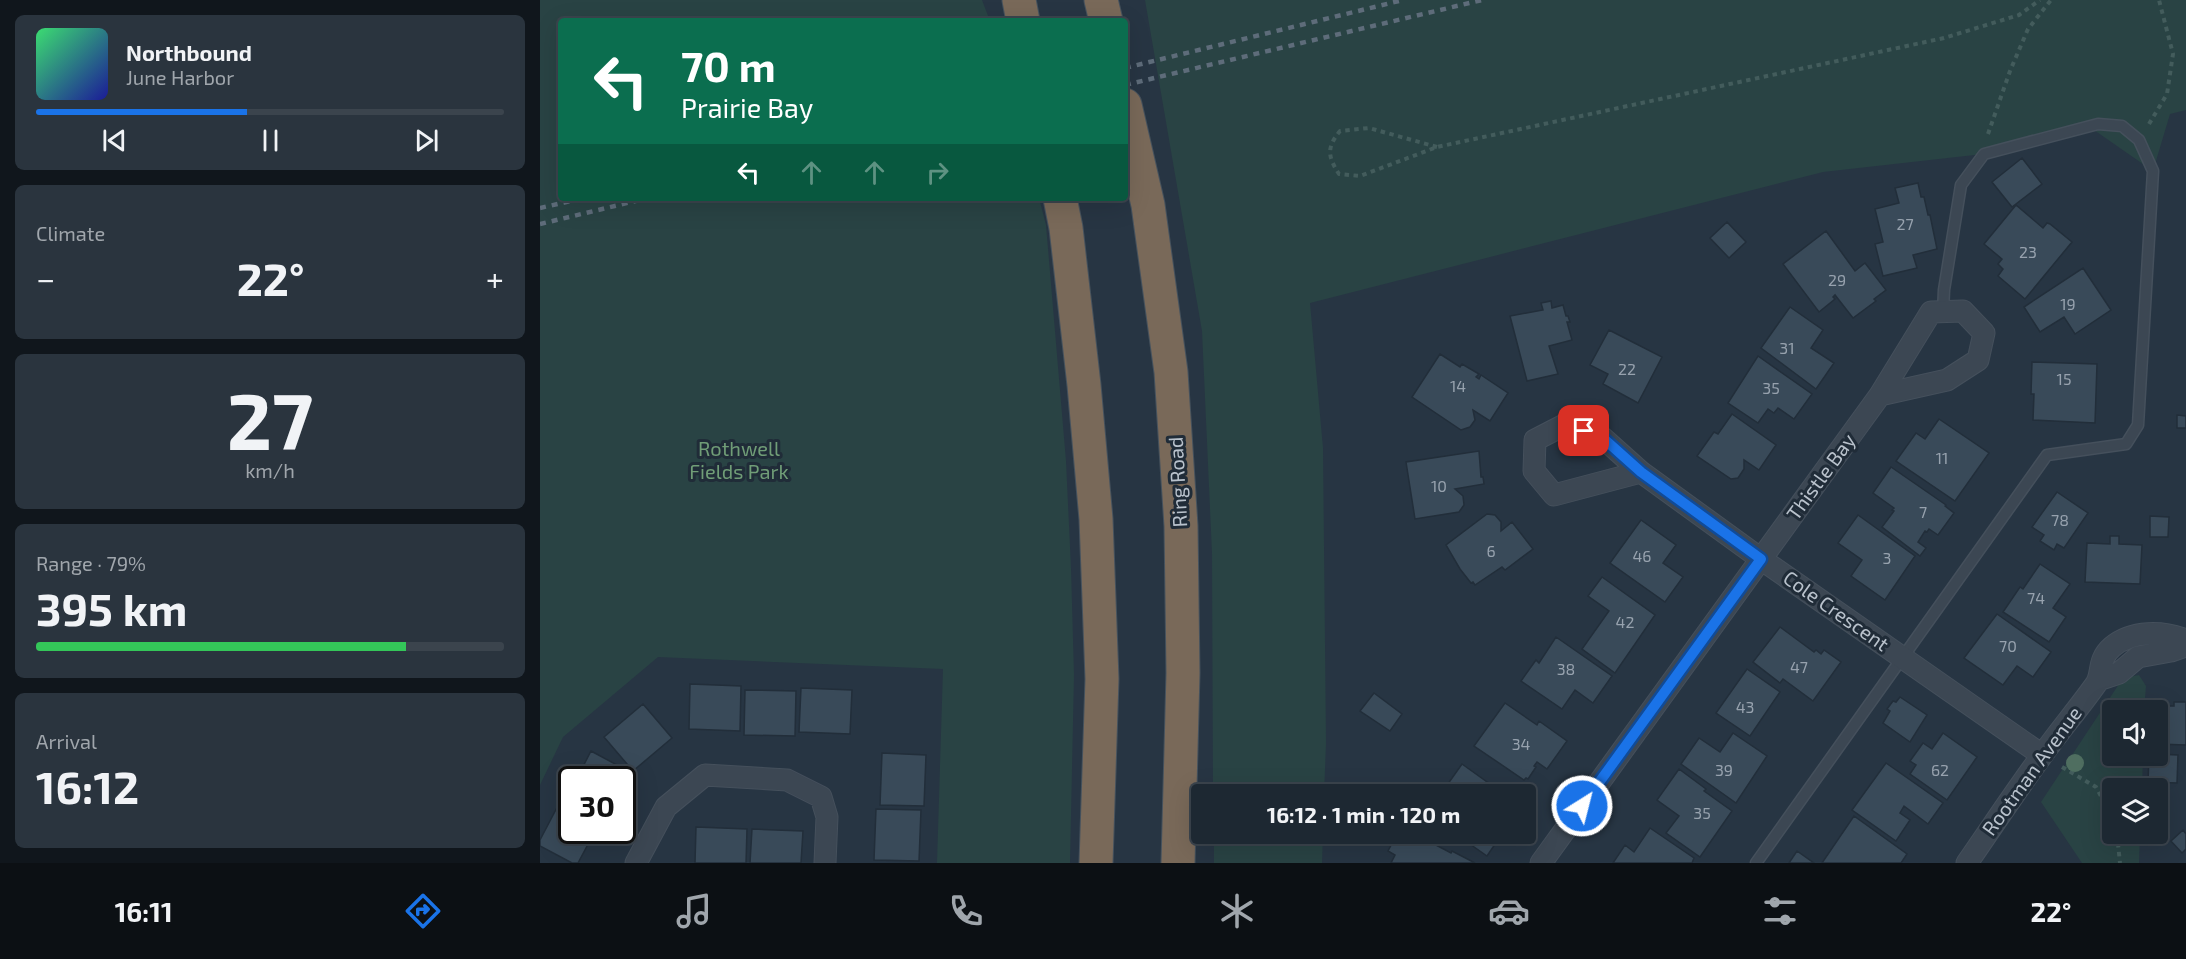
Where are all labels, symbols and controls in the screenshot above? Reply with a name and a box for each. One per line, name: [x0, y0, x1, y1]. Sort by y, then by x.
text: Northbound: [126, 39, 252, 65]
text: 70 m: [681, 40, 776, 90]
icon: left: [582, 42, 660, 120]
text: June Harbor: [126, 65, 234, 89]
text: Prairie Bay: [681, 91, 813, 123]
icon: previous: [98, 124, 131, 157]
icon: pause: [254, 124, 287, 157]
icon: next: [410, 124, 443, 157]
icon: left: [732, 156, 765, 189]
icon: ahead: [795, 156, 828, 189]
icon: ahead: [858, 156, 891, 189]
icon: right: [921, 156, 954, 189]
house number: 27: [1896, 214, 1914, 233]
text: Climate: [36, 221, 105, 245]
house number: 23: [2019, 242, 2037, 261]
text: 22°: [237, 251, 304, 305]
text: −: [36, 258, 55, 298]
text: +: [486, 258, 504, 298]
house number: 29: [1828, 270, 1846, 289]
house number: 19: [2060, 294, 2076, 313]
house number: 31: [1779, 338, 1795, 357]
house number: 22: [1618, 359, 1636, 378]
house number: 15: [2057, 369, 2071, 388]
text: 27: [227, 372, 313, 466]
house number: 14: [1450, 376, 1466, 395]
house number: 35: [1762, 378, 1780, 397]
pin: [1558, 405, 1609, 456]
icon: arrive: [1567, 414, 1600, 447]
street label: Thistle Bay: [1781, 428, 1860, 524]
park label: Rothwell Fields Park: [689, 436, 789, 483]
street label: Ring Road: [1163, 436, 1191, 528]
house number: 11: [1936, 448, 1948, 467]
text: km/h: [245, 458, 295, 482]
house number: 10: [1431, 476, 1447, 495]
house number: 7: [1919, 502, 1927, 521]
house number: 78: [2051, 510, 2069, 529]
house number: 6: [1486, 541, 1496, 560]
house number: 46: [1633, 546, 1652, 565]
house number: 3: [1883, 548, 1891, 567]
text: Range · 79%: [36, 551, 146, 575]
street label: Cole Crescent: [1779, 565, 1894, 656]
text: 395 km: [36, 581, 187, 635]
house number: 74: [2027, 588, 2045, 607]
house number: 42: [1616, 612, 1634, 631]
house number: 70: [1999, 636, 2017, 655]
house number: 47: [1790, 657, 1808, 676]
house number: 38: [1557, 659, 1575, 678]
house number: 43: [1736, 697, 1754, 716]
map controls: [2102, 700, 2168, 844]
button: sound: [2102, 700, 2168, 766]
street label: Rootman Avenue: [1976, 701, 2086, 840]
text: Arrival: [36, 729, 97, 753]
house number: 34: [1512, 734, 1531, 753]
text: 16:12: [36, 759, 139, 813]
house number: 39: [1715, 760, 1733, 779]
house number: 62: [1931, 760, 1949, 779]
speed limit sign: 30: [558, 766, 636, 844]
position arrow: [1550, 774, 1614, 838]
button: layers: [2102, 778, 2168, 844]
text: 16:12 · 1 min · 120 m: [1267, 801, 1460, 827]
house number: 35: [1693, 803, 1711, 822]
icon: directions: [402, 890, 444, 932]
icon: music: [673, 890, 715, 932]
icon: phone: [945, 890, 987, 932]
icon: climate: [1216, 890, 1258, 932]
icon: car: [1488, 890, 1530, 932]
icon: filters: [1759, 890, 1801, 932]
text: 16:11: [115, 895, 173, 927]
text: 22°: [2031, 895, 2071, 927]

